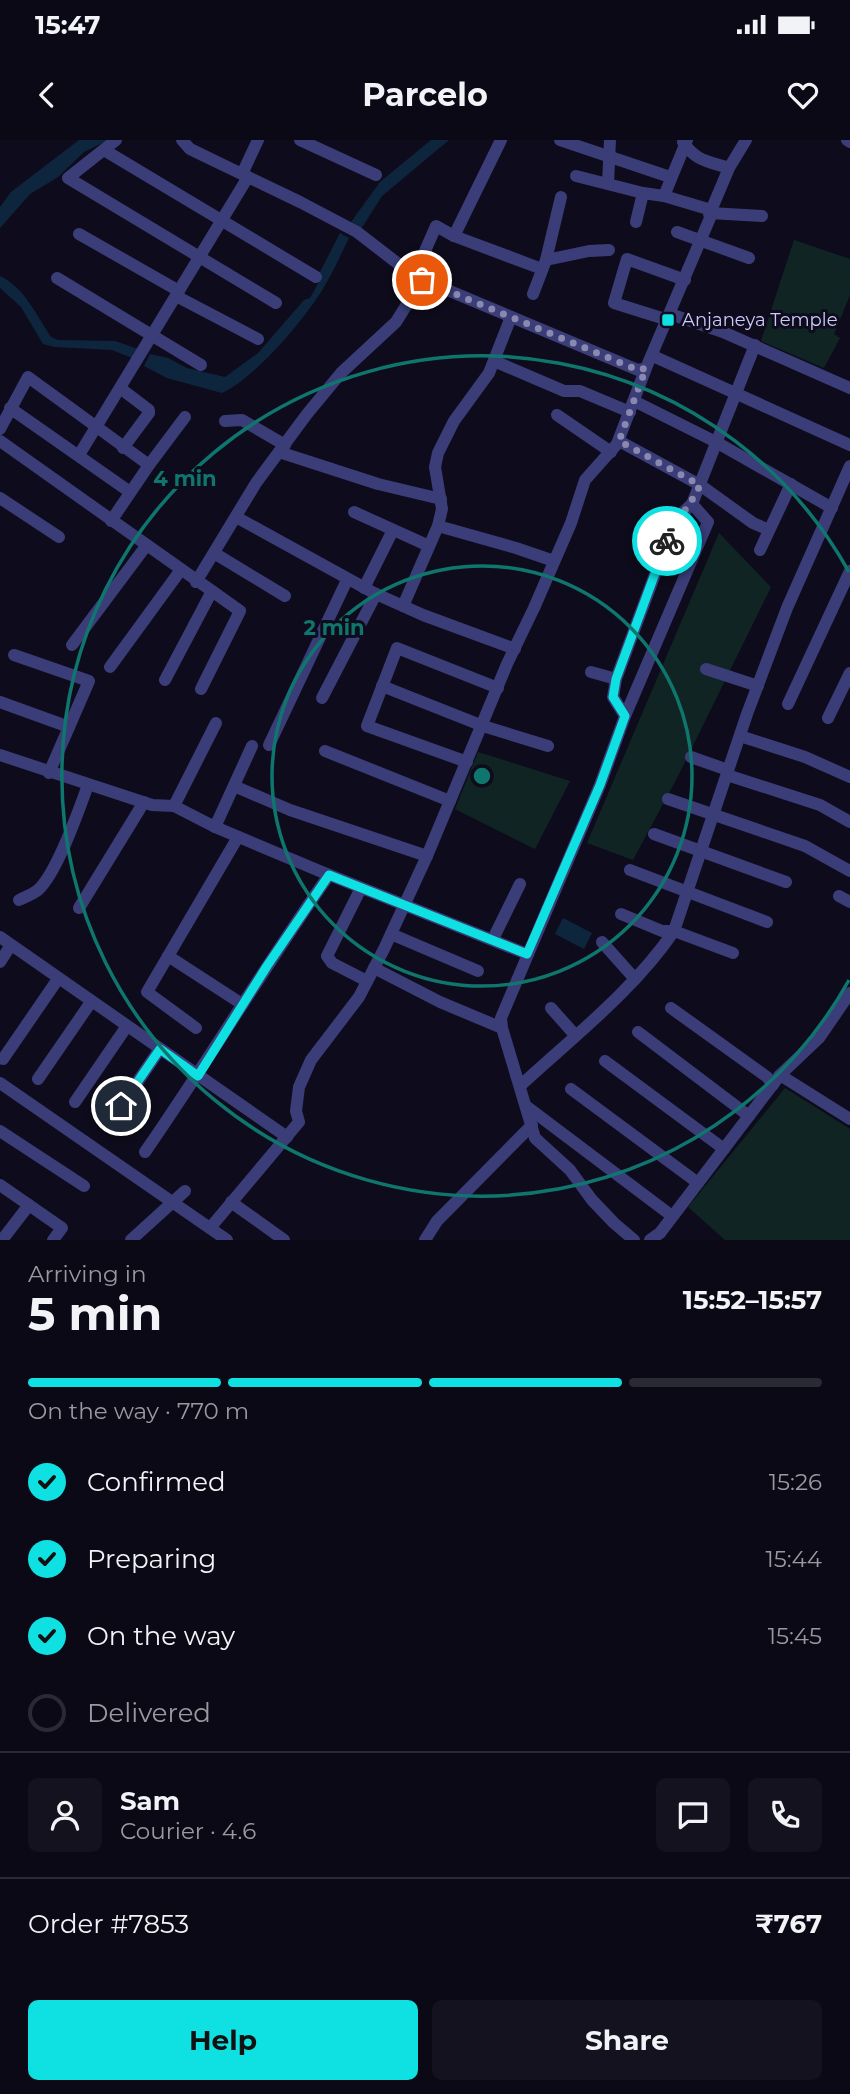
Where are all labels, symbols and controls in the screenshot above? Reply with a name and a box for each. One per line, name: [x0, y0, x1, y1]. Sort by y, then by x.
text: 15:47: [35, 9, 100, 41]
text: Parcelo: [362, 75, 488, 114]
icon: back: [28, 76, 66, 114]
icon: heart: [784, 76, 822, 114]
pin: [392, 250, 452, 310]
icon: bag: [403, 261, 441, 299]
place label: Anjaneya Temple: [682, 309, 838, 331]
marker: Anjaneya Temple: [660, 312, 676, 328]
text: 4 min: [153, 466, 217, 491]
courier: [632, 506, 702, 576]
icon: bike: [648, 522, 686, 560]
text: 2 min: [303, 615, 365, 640]
centre of rings: [470, 764, 494, 788]
pin: [91, 1076, 151, 1136]
icon: home: [102, 1087, 140, 1125]
text: Arriving in: [28, 1260, 147, 1288]
text: 15:52–15:57: [683, 1284, 822, 1316]
text: 5 min: [28, 1285, 162, 1342]
text: On the way · 770 m: [28, 1397, 249, 1425]
icon: check: [28, 1463, 66, 1501]
text: Confirmed: [87, 1466, 226, 1498]
text: 15:26: [769, 1468, 822, 1496]
icon: check: [28, 1540, 66, 1578]
text: Preparing: [87, 1543, 216, 1575]
text: 15:44: [765, 1545, 822, 1573]
icon: check: [28, 1617, 66, 1655]
text: On the way: [87, 1620, 235, 1652]
text: 15:45: [768, 1622, 822, 1650]
text: Delivered: [87, 1697, 211, 1729]
button: person: [28, 1778, 102, 1852]
button: chat: [656, 1778, 730, 1852]
button: phone: [748, 1778, 822, 1852]
text: Sam: [120, 1785, 180, 1817]
text: Courier · 4.6: [120, 1817, 256, 1845]
text: Order #7853: [28, 1908, 189, 1940]
text: ₹767: [755, 1908, 822, 1940]
button: Help: [28, 2000, 418, 2080]
button: Share: [432, 2000, 822, 2080]

